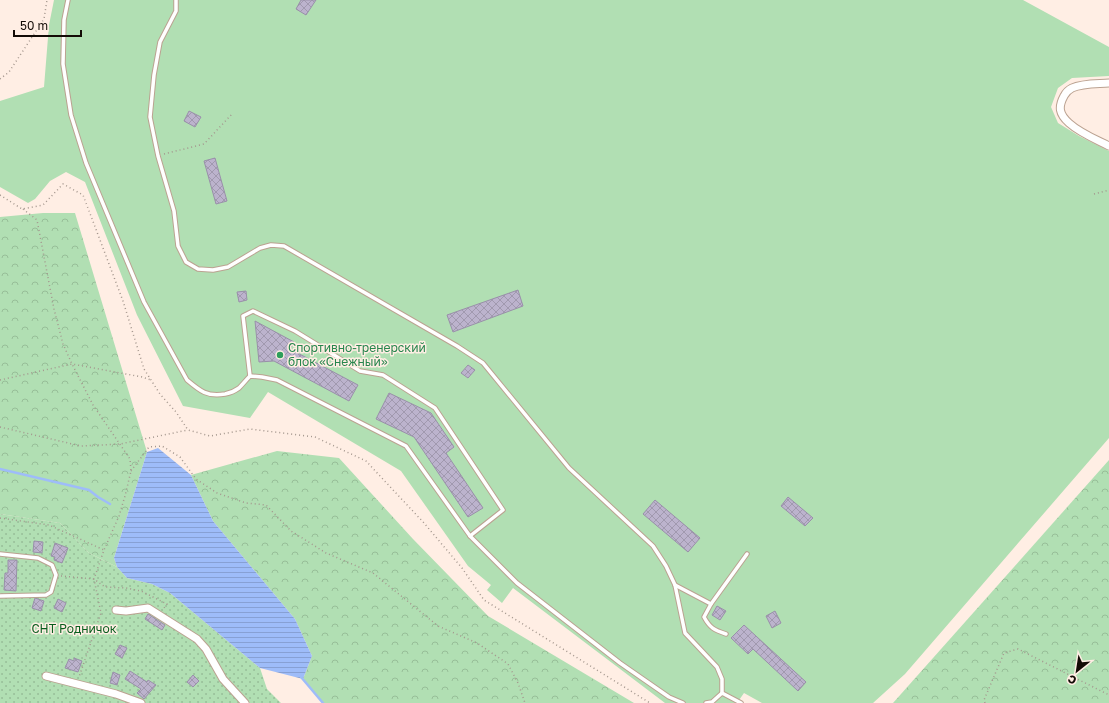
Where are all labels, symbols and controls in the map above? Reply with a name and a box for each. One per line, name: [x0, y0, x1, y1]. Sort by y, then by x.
scale bar: [14, 12, 81, 38]
text: 50 m: [20, 18, 48, 33]
place label: Спортивно-тренерский блок «Снежный»: [288, 340, 426, 369]
marker: Спортивно-тренерский блок «Снежный»: [275, 350, 285, 360]
park label: СНТ Родничок: [31, 621, 117, 636]
north arrow: [1057, 651, 1097, 691]
text: С: [1065, 672, 1078, 688]

